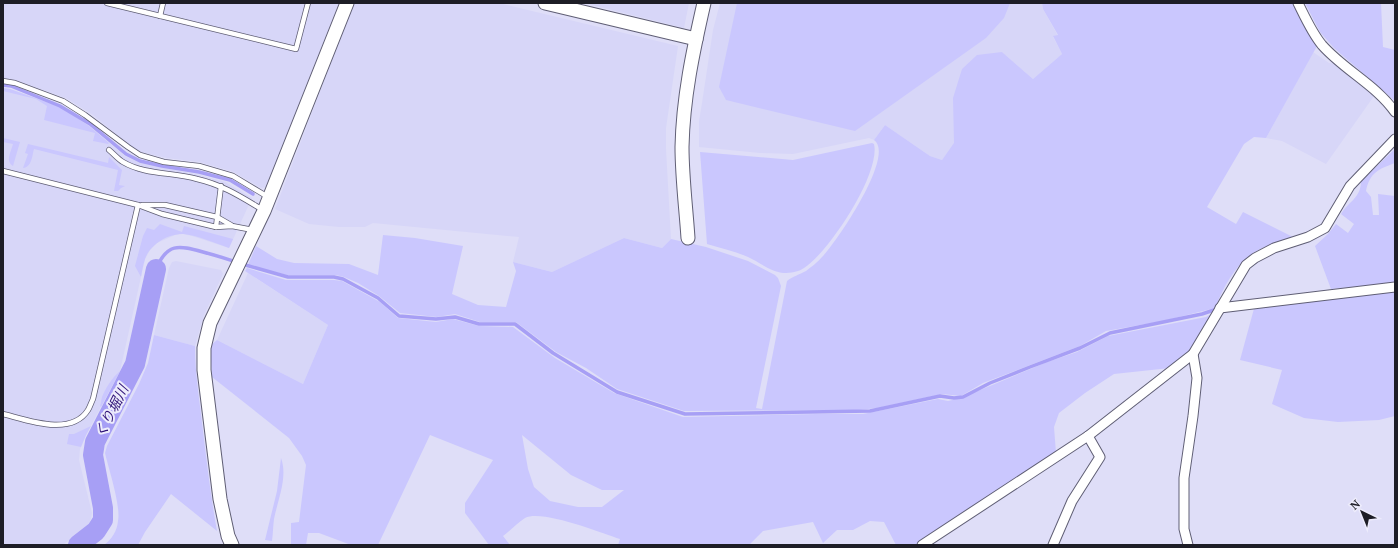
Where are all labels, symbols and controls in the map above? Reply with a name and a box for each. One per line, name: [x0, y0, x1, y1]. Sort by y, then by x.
water label: くり堀川: [90, 380, 133, 440]
north arrow: [1342, 492, 1382, 532]
text: N: [1347, 496, 1363, 513]

